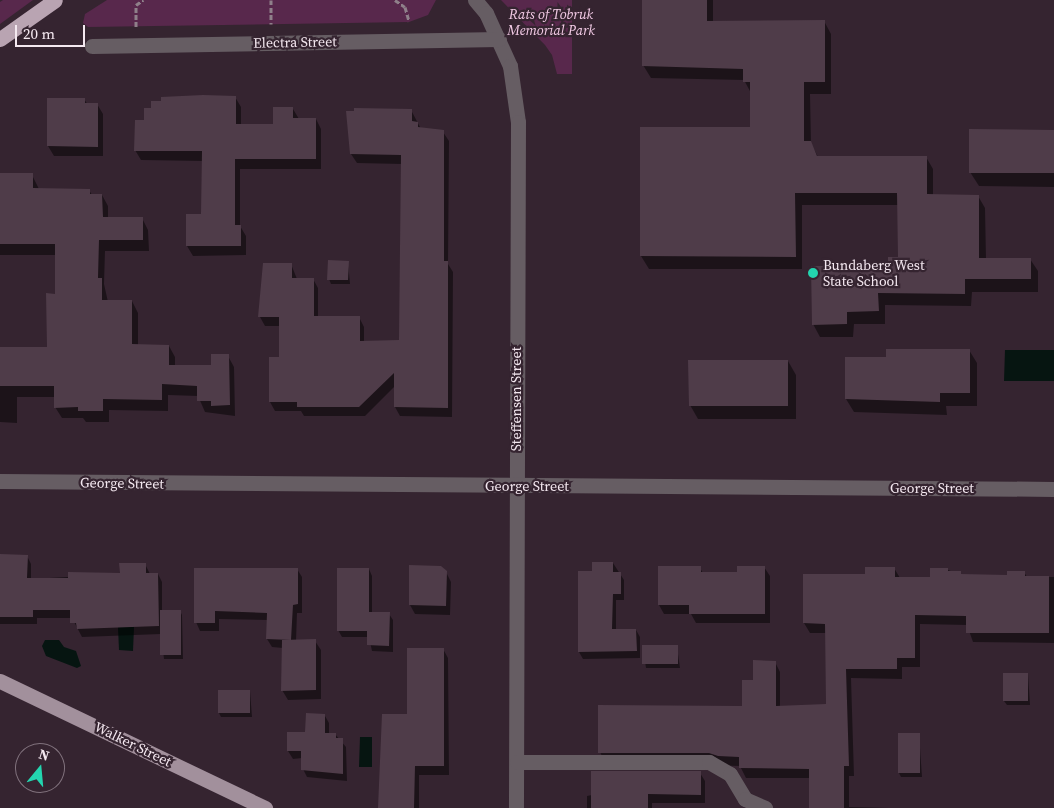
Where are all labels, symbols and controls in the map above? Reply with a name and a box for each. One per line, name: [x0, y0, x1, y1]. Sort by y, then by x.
park label: Rats of Tobruk Memorial Park: [507, 6, 595, 38]
scale bar: [18, 15, 88, 47]
text: 20 m: [23, 23, 55, 44]
street label: Electra Street: [253, 33, 337, 51]
place label: Bundaberg West State School: [823, 257, 925, 290]
marker: Bundaberg West State School: [807, 267, 819, 279]
street label: Steffensen Street: [508, 347, 524, 451]
street label: George Street: [80, 474, 164, 492]
street label: George Street: [485, 478, 569, 494]
street label: George Street: [890, 480, 974, 496]
street label: Walker Street: [92, 718, 174, 770]
north arrow: [15, 743, 65, 793]
text: N: [36, 744, 52, 766]

